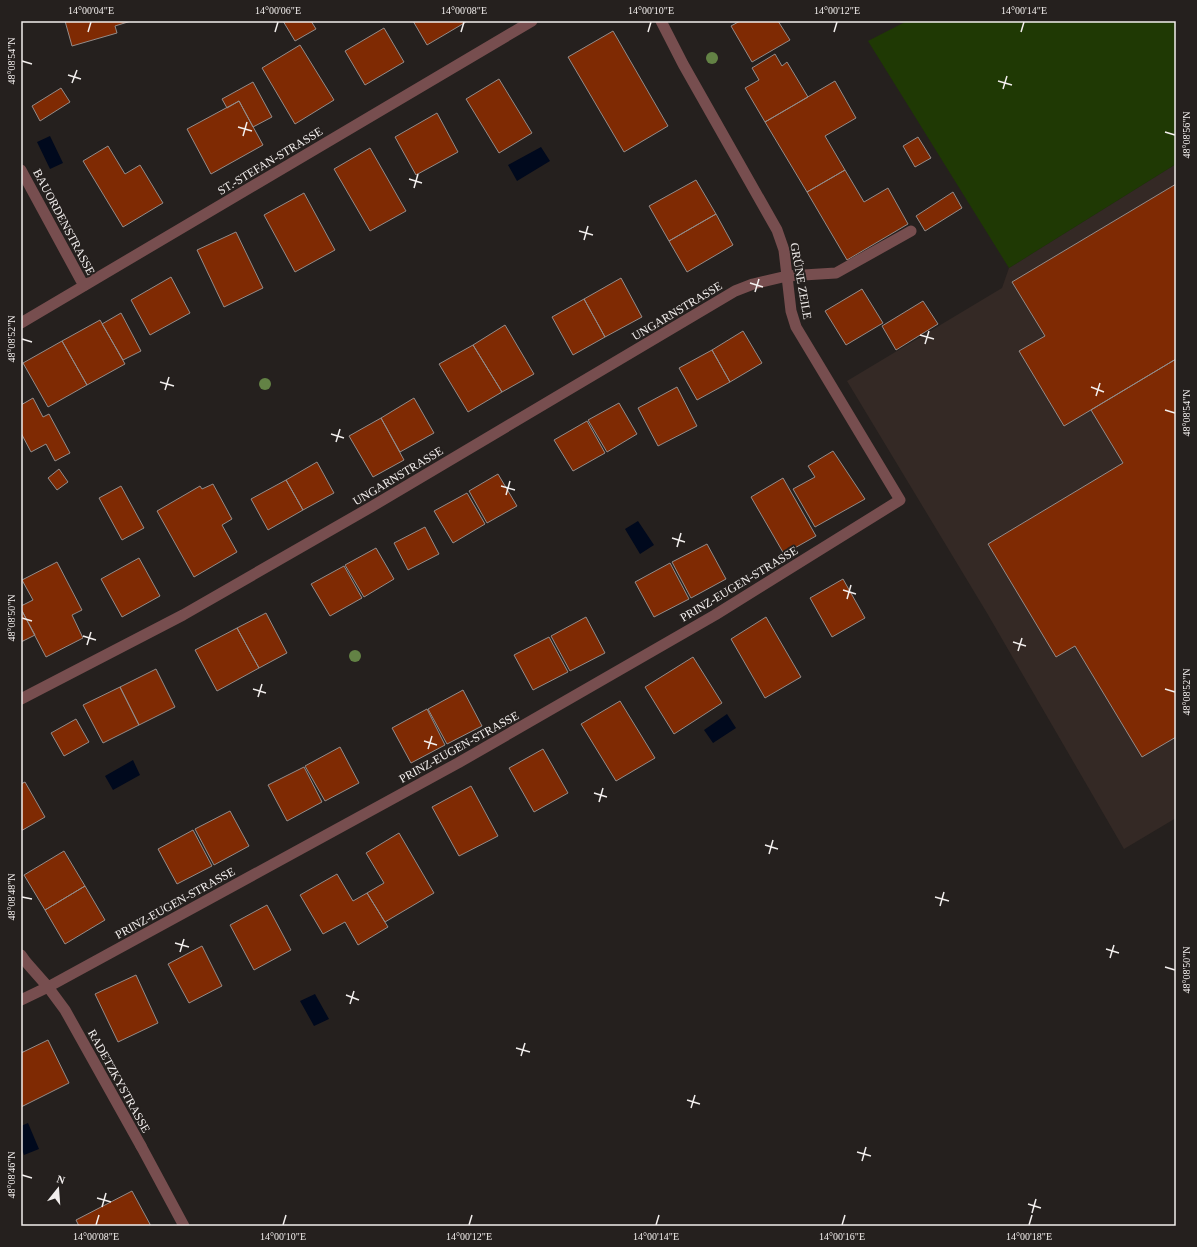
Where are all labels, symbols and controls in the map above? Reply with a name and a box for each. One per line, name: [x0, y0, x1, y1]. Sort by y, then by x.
text: 14°00'04"E: [68, 5, 114, 16]
text: 14°00'06"E: [255, 5, 301, 16]
text: 14°00'08"E: [441, 5, 487, 16]
text: 14°00'10"E: [628, 5, 674, 16]
text: 14°00'12"E: [814, 5, 860, 16]
text: 14°00'14"E: [1001, 5, 1047, 16]
text: 48°08'54"N: [6, 37, 17, 85]
text: 48°08'56"N: [1181, 111, 1192, 159]
street label: ST.-STEFAN-STRASSE: [215, 124, 325, 198]
street label: BAUORDENSTRASSE: [30, 167, 98, 277]
street label: GRÜNE ZEILE: [787, 242, 815, 320]
street label: UNGARNSTRASSE: [629, 279, 725, 343]
text: 48°08'52"N: [6, 315, 17, 363]
text: 48°08'54"N: [1181, 389, 1192, 437]
street label: UNGARNSTRASSE: [350, 444, 446, 508]
street label: PRINZ-EUGEN-STRASSE: [678, 543, 800, 625]
text: 48°08'50"N: [6, 594, 17, 642]
text: 48°08'52"N: [1181, 668, 1192, 716]
street label: PRINZ-EUGEN-STRASSE: [397, 708, 521, 786]
street label: PRINZ-EUGEN-STRASSE: [113, 864, 237, 942]
text: 48°08'48"N: [6, 873, 17, 921]
text: 48°08'50"N: [1181, 946, 1192, 994]
street label: RADETZKYSTRASSE: [85, 1027, 153, 1135]
text: 48°08'46"N: [6, 1151, 17, 1199]
north arrow: [38, 1169, 78, 1209]
text: N: [55, 1173, 67, 1186]
text: 14°00'08"E: [73, 1231, 119, 1242]
text: 14°00'10"E: [260, 1231, 306, 1242]
text: 14°00'12"E: [446, 1231, 492, 1242]
text: 14°00'14"E: [633, 1231, 679, 1242]
text: 14°00'16"E: [819, 1231, 865, 1242]
text: 14°00'18"E: [1006, 1231, 1052, 1242]

